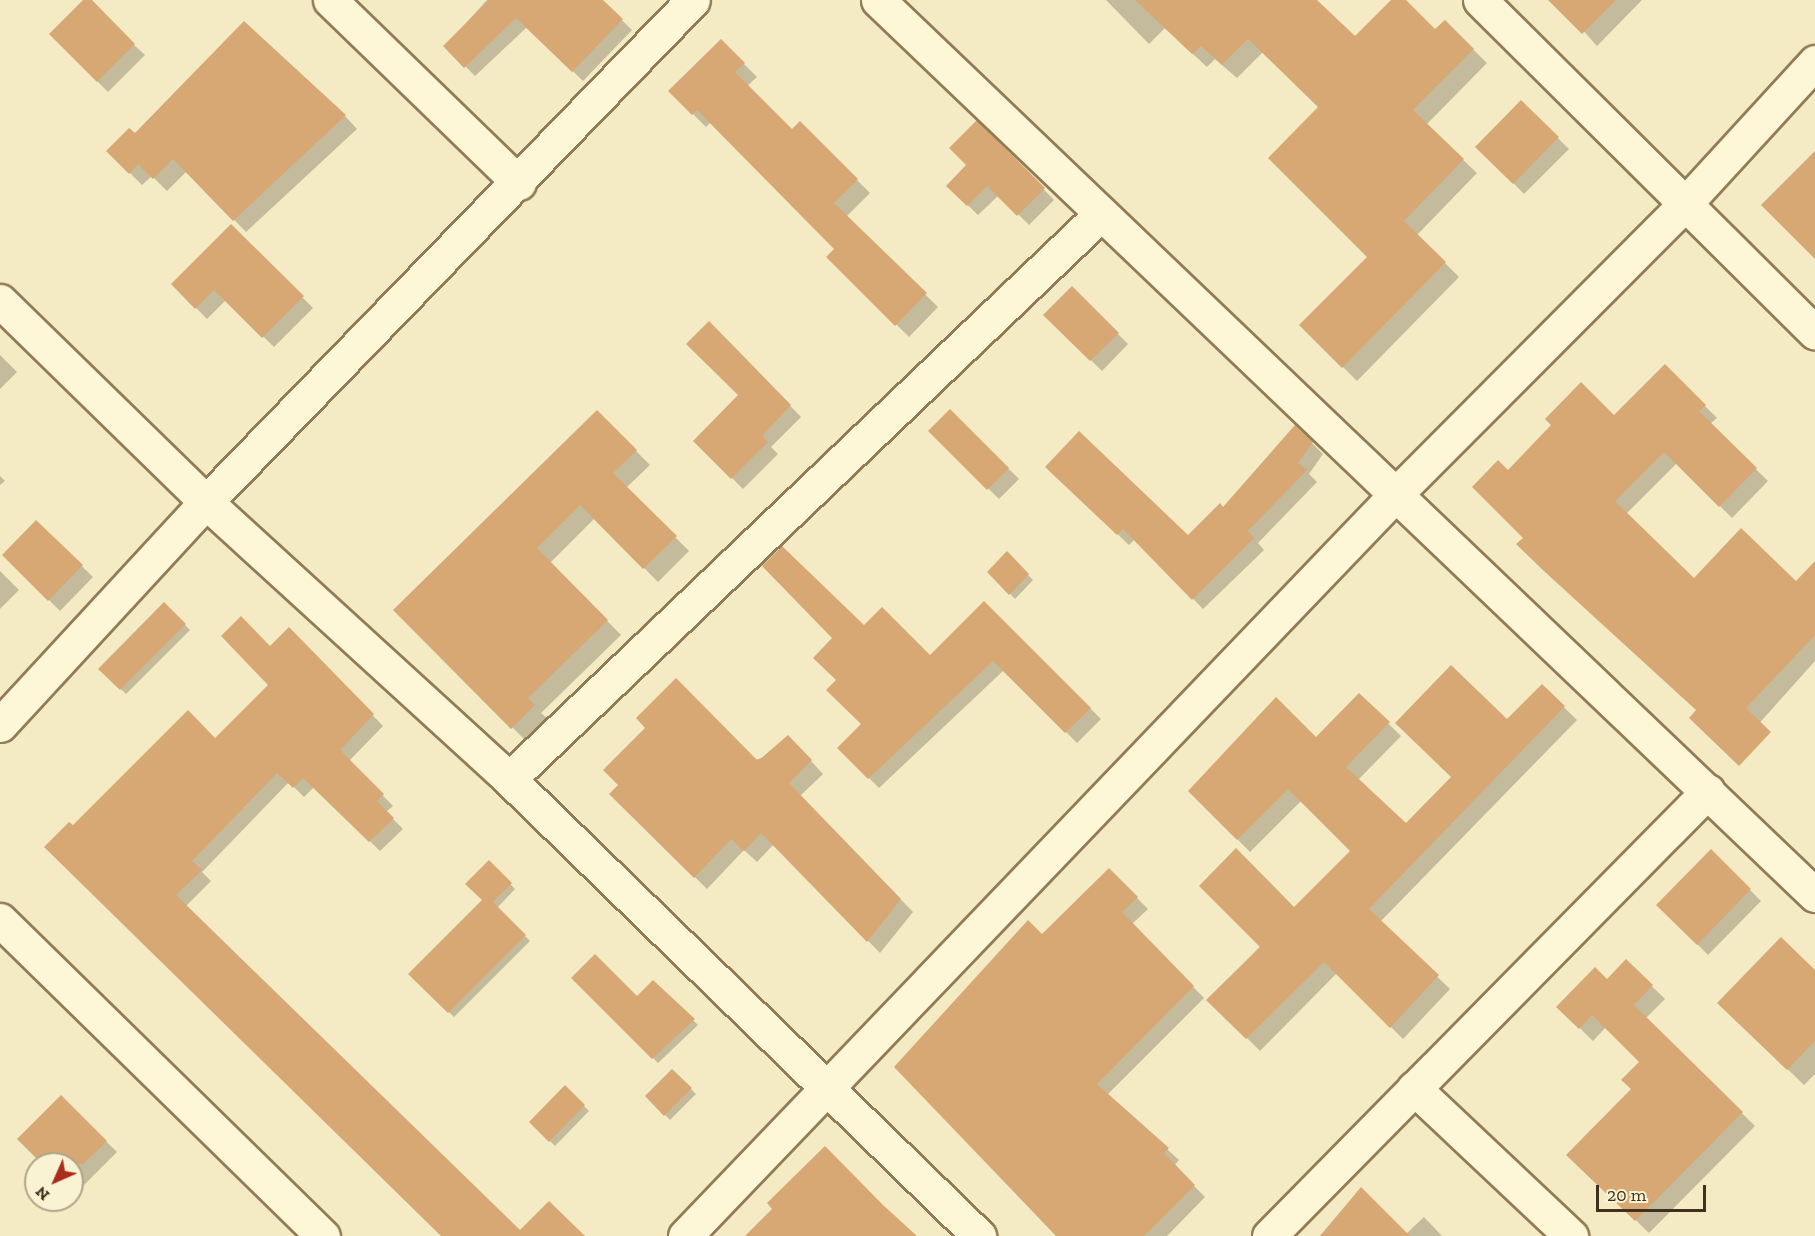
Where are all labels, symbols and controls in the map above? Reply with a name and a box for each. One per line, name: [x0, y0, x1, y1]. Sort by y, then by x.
north arrow: [24, 1152, 84, 1212]
scale bar: [1599, 1173, 1708, 1211]
text: N: [31, 1183, 53, 1205]
text: 20 m: [1607, 1184, 1646, 1206]

